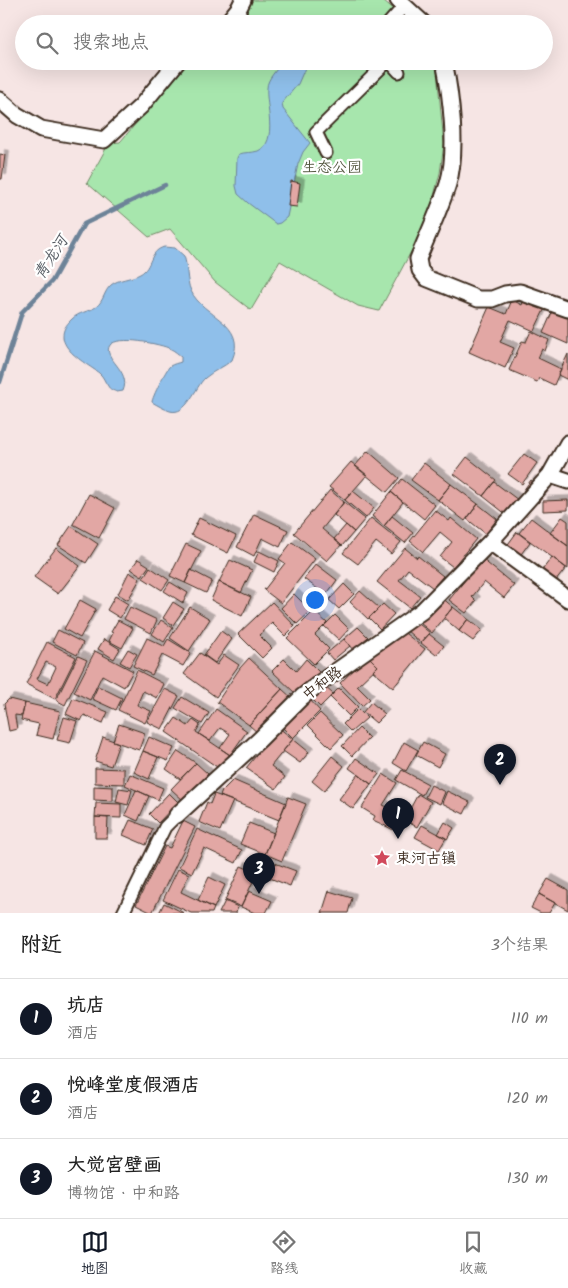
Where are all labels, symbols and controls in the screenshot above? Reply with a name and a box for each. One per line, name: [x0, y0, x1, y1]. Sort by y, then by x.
search box: [15, 15, 553, 70]
text: 搜索地点: [73, 28, 149, 58]
icon: search: [33, 29, 61, 57]
park label: 生态公园: [302, 156, 362, 180]
water label: 青龙河: [28, 228, 76, 285]
your location: [302, 587, 328, 613]
street label: 中和路: [297, 661, 348, 707]
pin: 2: [484, 744, 516, 785]
pin: 1: [382, 798, 414, 839]
place label: 束河古镇: [396, 847, 456, 871]
place icon: 束河古镇: [372, 848, 392, 868]
pin: 3: [243, 853, 275, 894]
text: 附近: [20, 929, 62, 962]
text: 3个结果: [491, 933, 548, 958]
text: 坑店: [67, 991, 105, 1021]
text: 1: [34, 1006, 38, 1031]
text: 110 m: [511, 1006, 548, 1031]
text: 酒店: [67, 1021, 99, 1046]
text: 悦峰堂度假酒店: [67, 1071, 200, 1101]
text: 2: [31, 1086, 41, 1111]
text: 120 m: [507, 1086, 548, 1111]
text: 酒店: [67, 1101, 99, 1126]
text: 大觉宫壁画: [67, 1151, 162, 1181]
text: 3: [32, 1166, 40, 1191]
text: 130 m: [507, 1166, 548, 1191]
text: 博物馆 · 中和路: [67, 1181, 180, 1206]
tab: 地图: [81, 1228, 109, 1280]
tab: 路线: [270, 1228, 298, 1280]
tab: 收藏: [459, 1228, 487, 1280]

